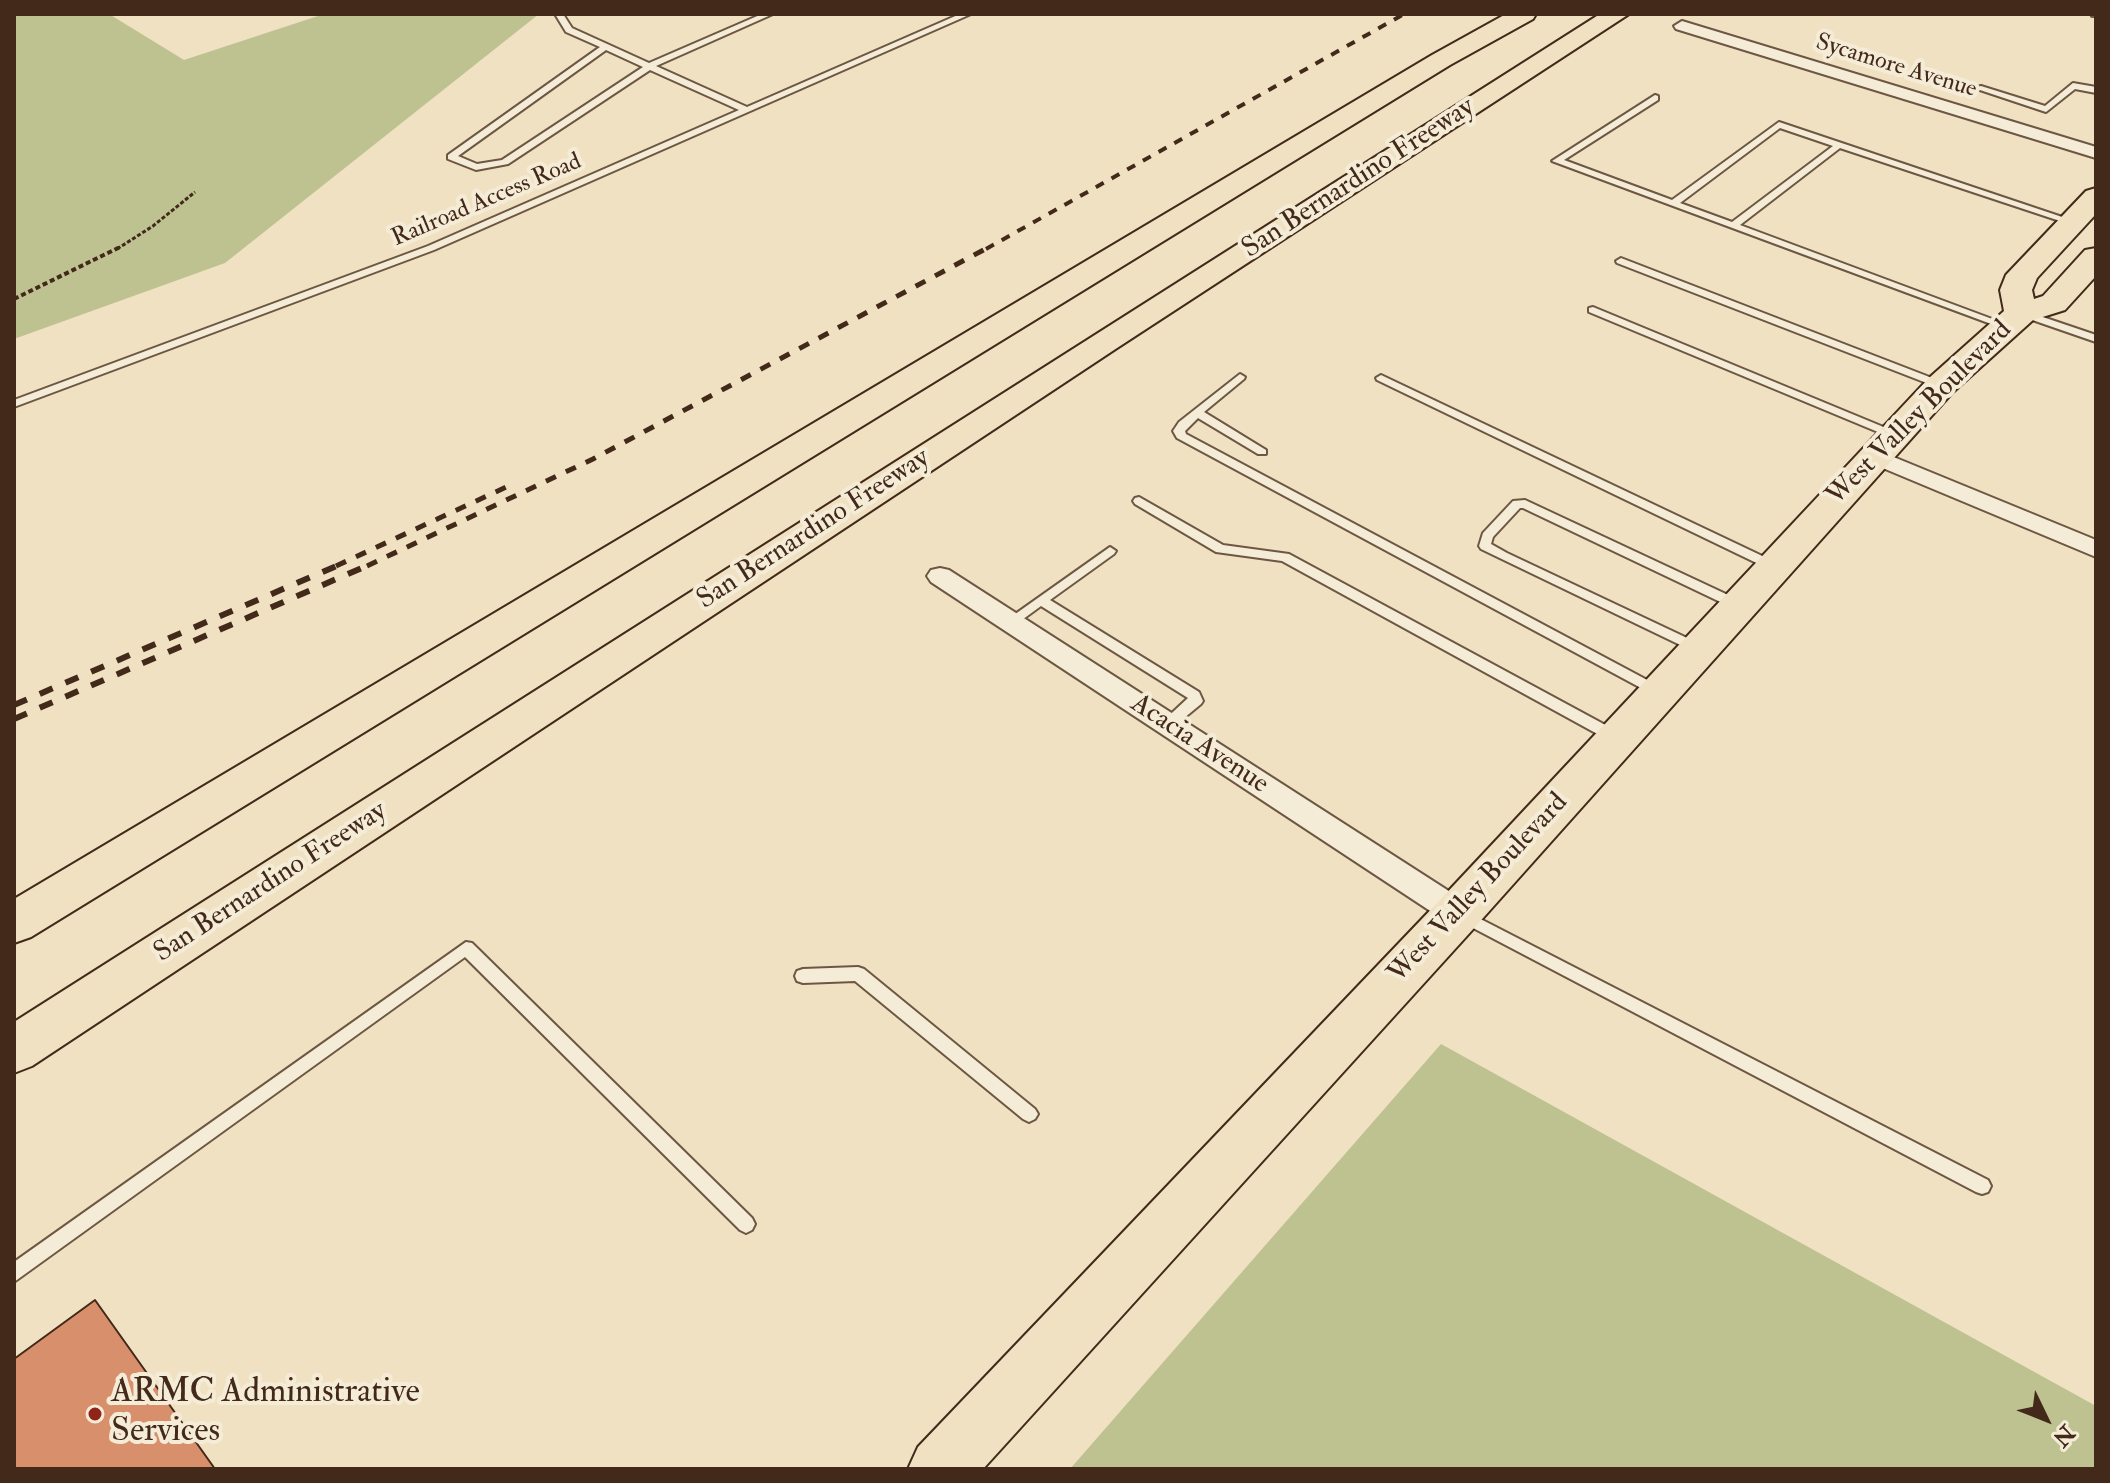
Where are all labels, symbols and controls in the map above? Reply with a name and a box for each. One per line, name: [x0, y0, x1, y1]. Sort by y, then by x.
street label: Sycamore Avenue: [1812, 29, 1980, 105]
street label: San Bernardino Freeway: [1236, 91, 1482, 267]
street label: Railroad Access Road: [388, 148, 586, 254]
street label: West Valley Boulevard: [1820, 314, 2020, 514]
street label: San Bernardino Freeway: [691, 442, 937, 618]
street label: Acacia Avenue: [1124, 688, 1274, 802]
street label: West Valley Boulevard: [1382, 787, 1576, 991]
street label: San Bernardino Freeway: [148, 795, 394, 971]
place label: ARMC Administrative Services: [111, 1374, 420, 1454]
north arrow: [2006, 1379, 2086, 1459]
marker: ARMC Administrative Services: [86, 1405, 104, 1423]
text: N: [2047, 1419, 2081, 1452]

